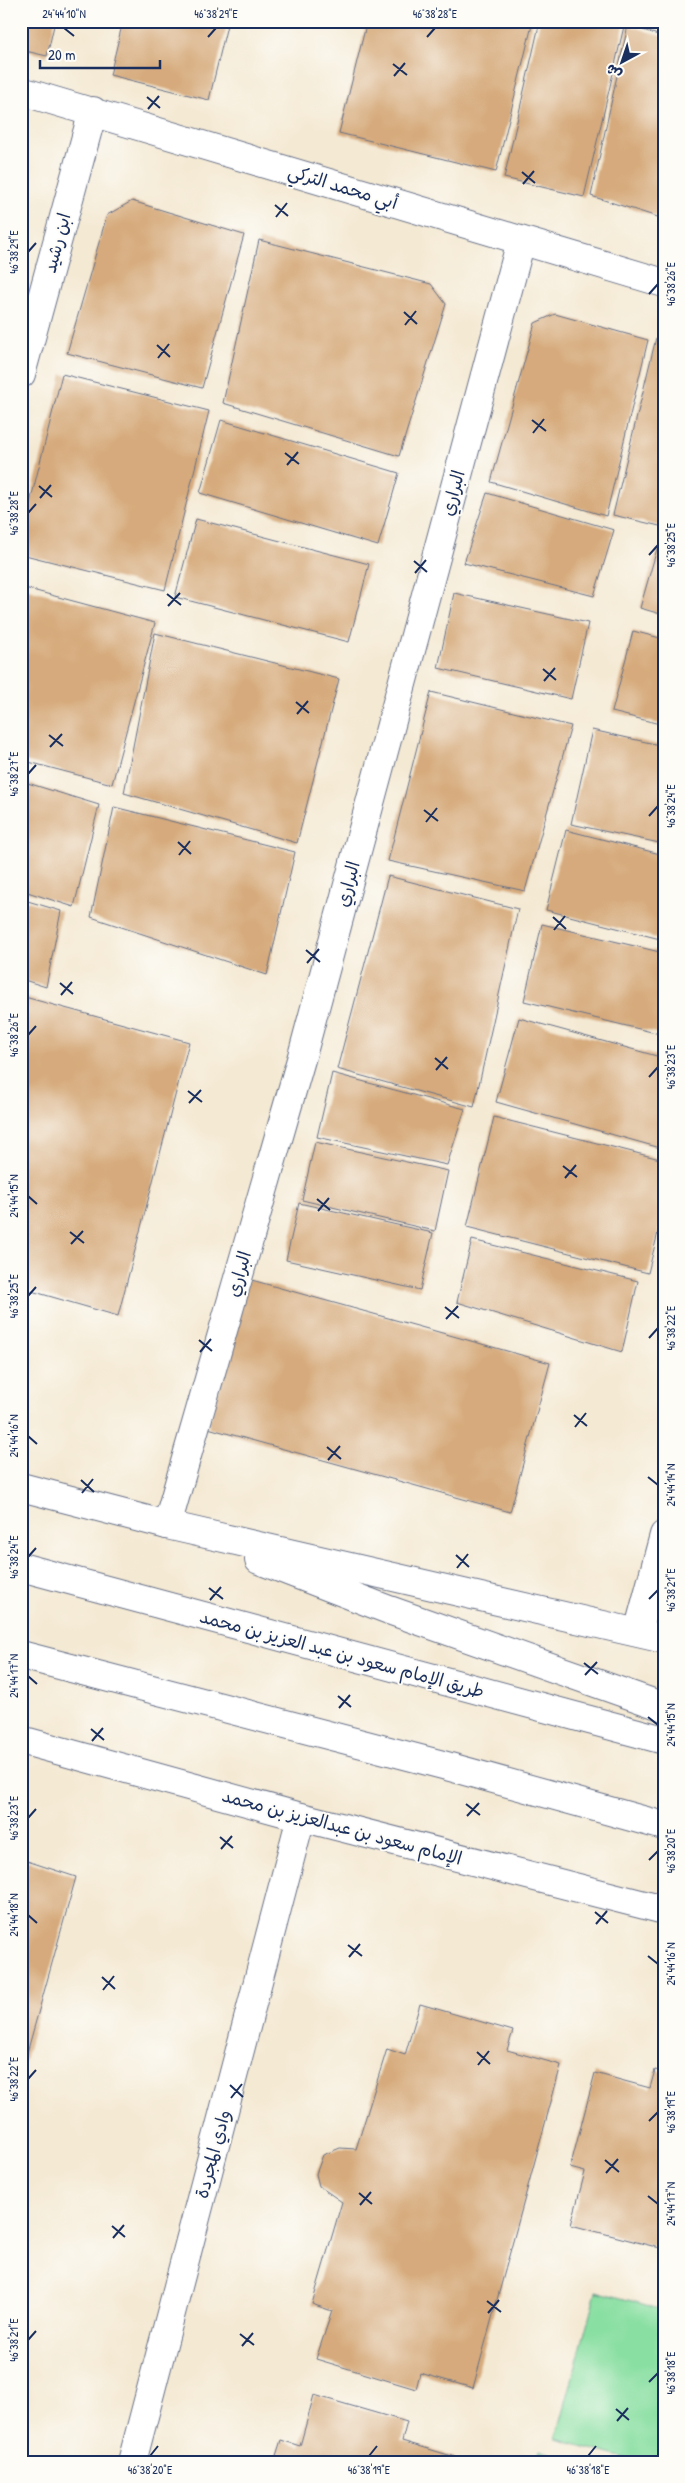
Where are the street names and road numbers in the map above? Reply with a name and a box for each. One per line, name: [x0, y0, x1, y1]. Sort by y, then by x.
street label: أبي محمد التركي: [284, 158, 401, 219]
street label: ابن رشيد: [37, 210, 77, 276]
street label: البراري: [434, 467, 472, 519]
street label: البراري: [329, 858, 367, 910]
street label: البراري: [220, 1248, 258, 1300]
street label: طريق الإمام سعود بن عبد العزيز بن محمد: [196, 1603, 487, 1706]
street label: الإمام سعود بن عبدالعزيز بن محمد: [219, 1782, 465, 1873]
street label: وادي المجردة: [189, 2107, 237, 2201]

